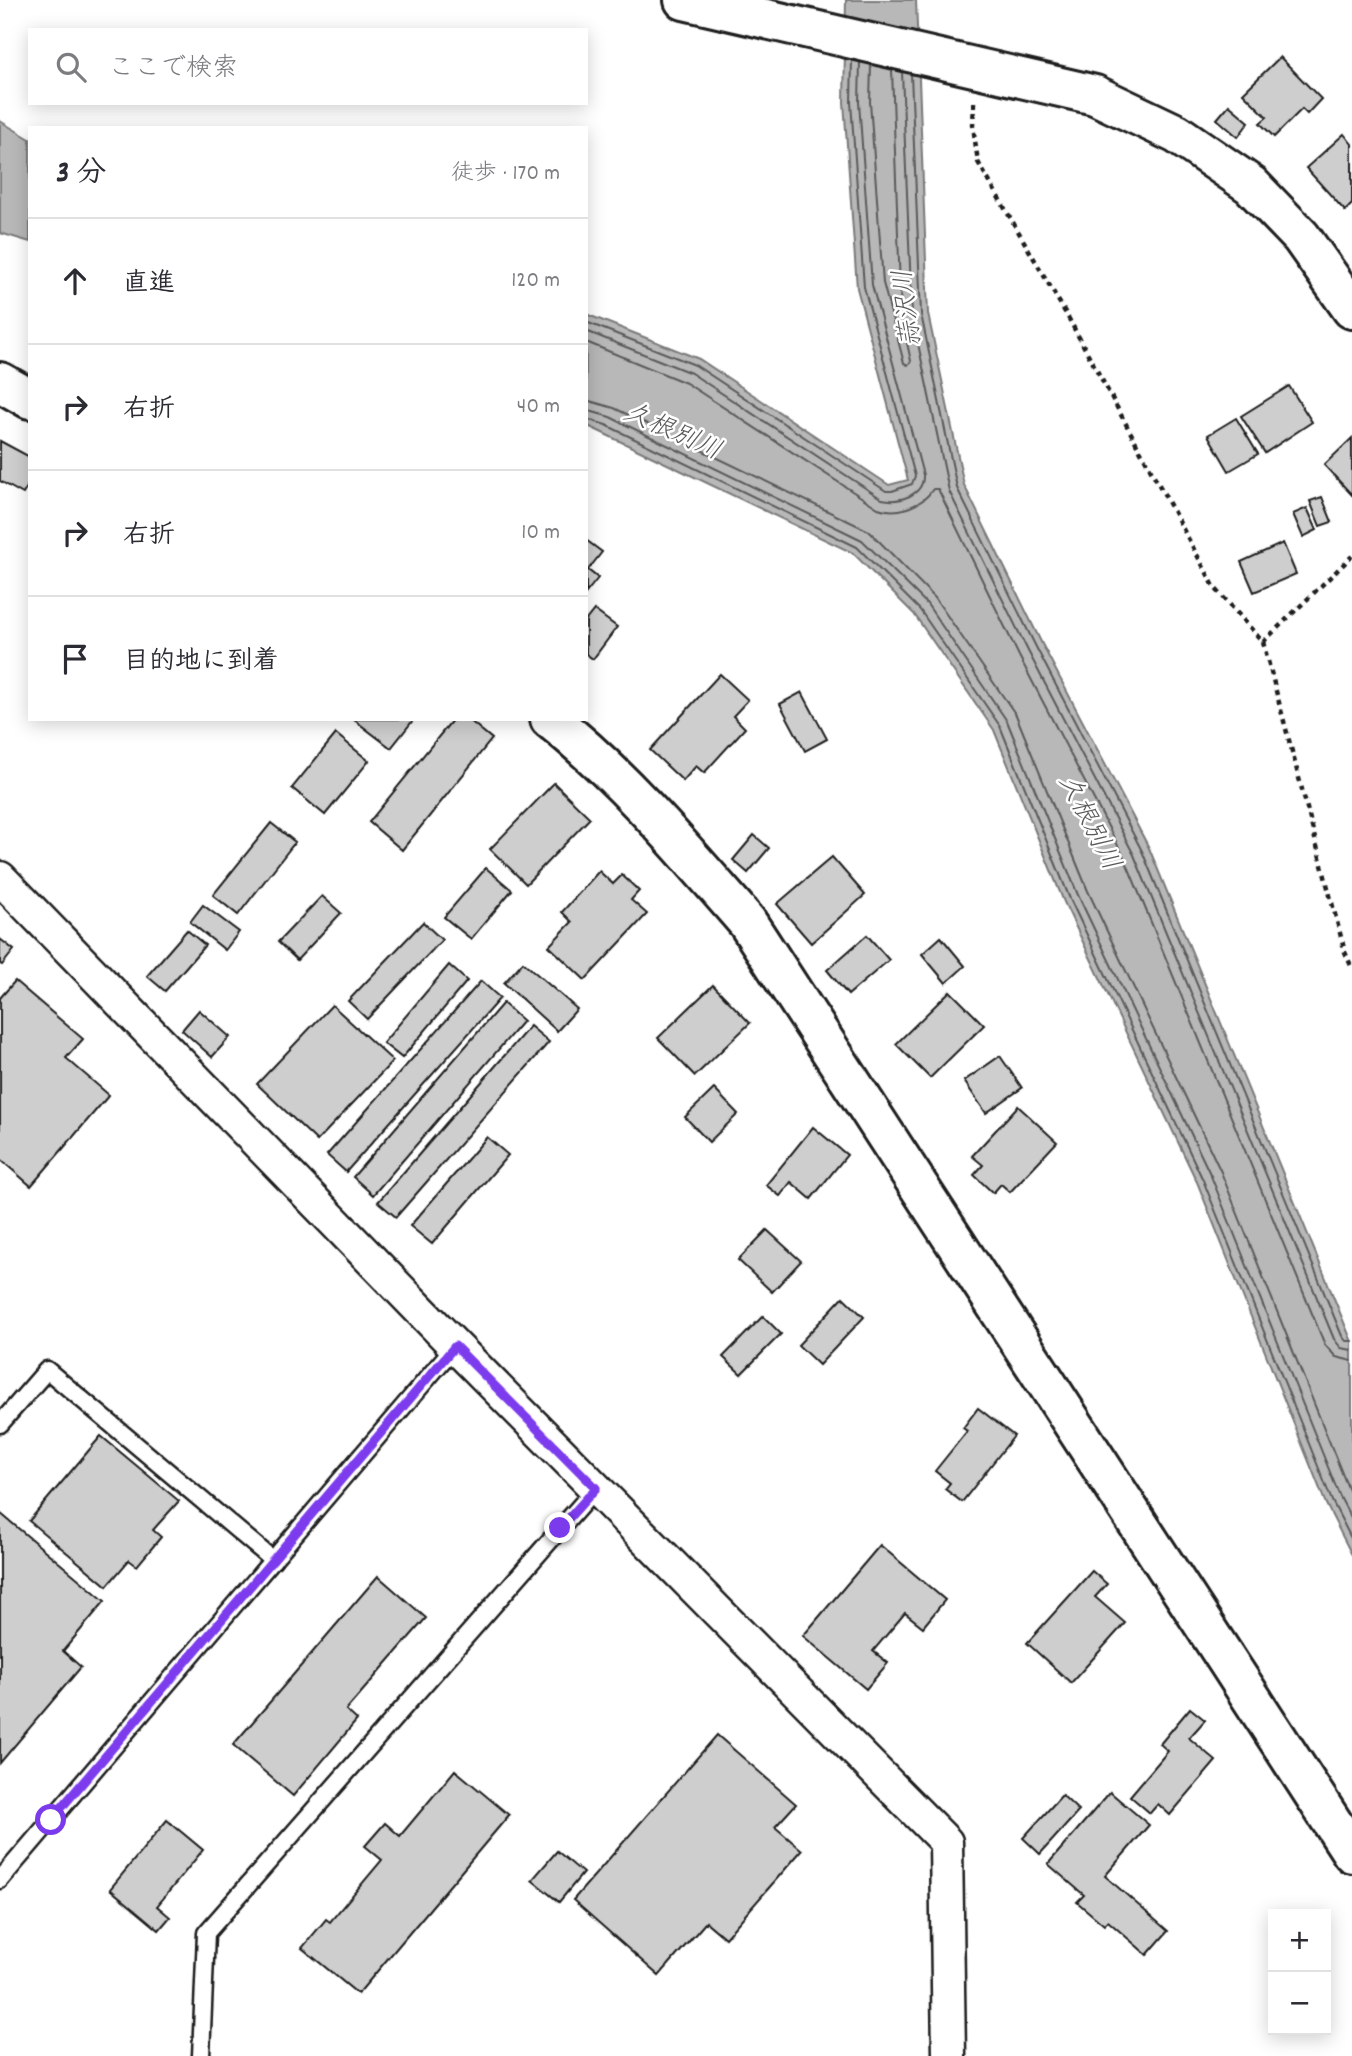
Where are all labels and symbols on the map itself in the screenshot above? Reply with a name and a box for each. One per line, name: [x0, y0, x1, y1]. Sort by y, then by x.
water label: 蒜沢川: [886, 267, 932, 349]
water label: 久根別川: [617, 395, 727, 471]
water label: 久根別川: [1048, 768, 1128, 878]
route end: [544, 1512, 575, 1543]
route start: [35, 1804, 66, 1835]

